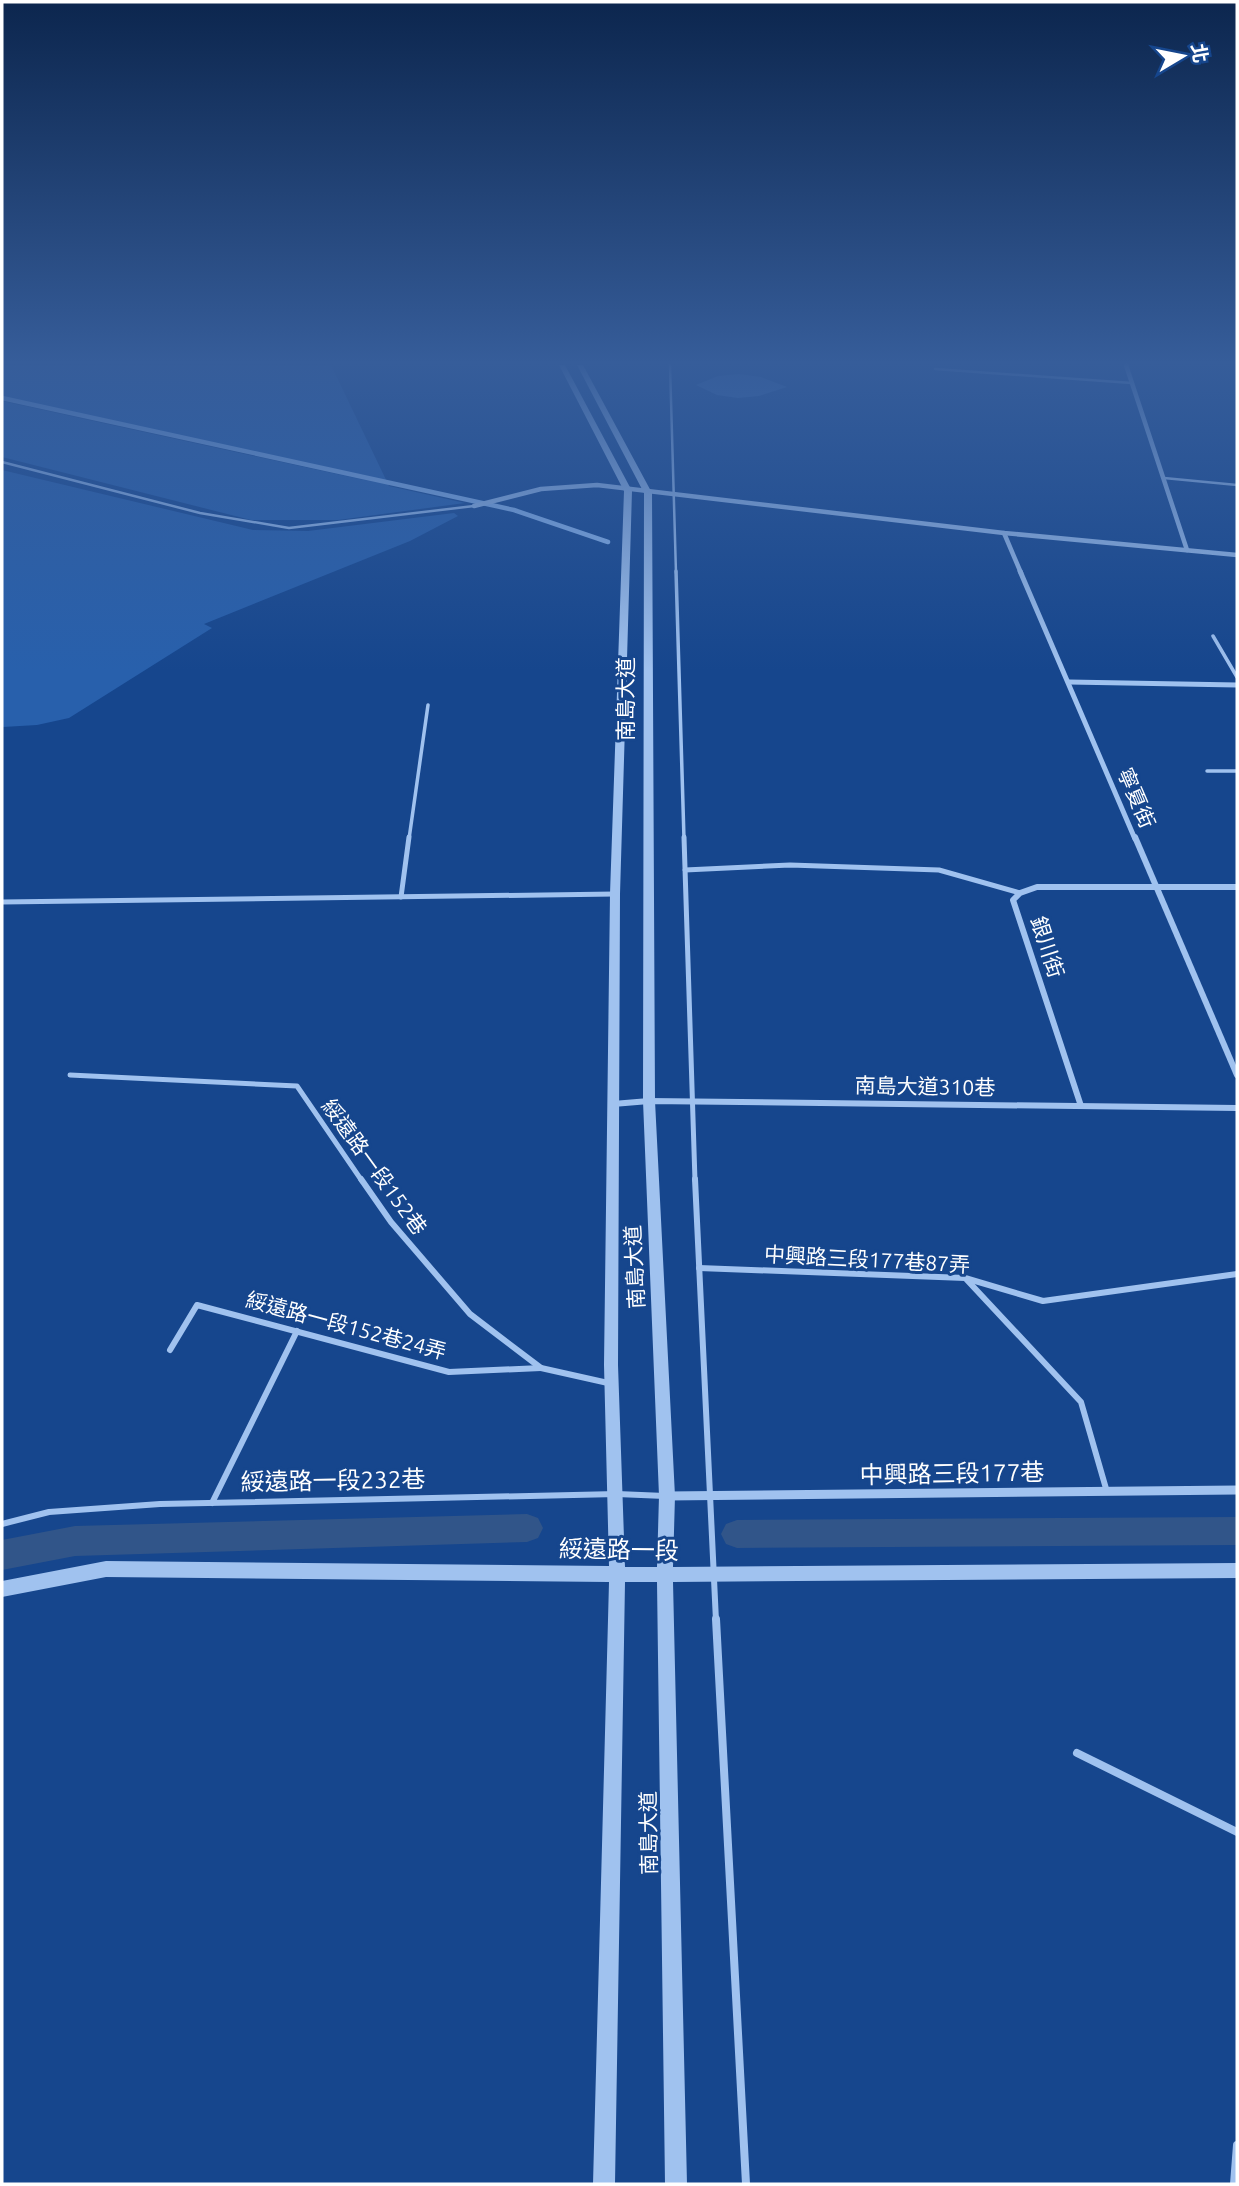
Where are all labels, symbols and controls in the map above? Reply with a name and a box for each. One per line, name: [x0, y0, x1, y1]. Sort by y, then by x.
north arrow: [1148, 21, 1218, 91]
text: 北: [1187, 42, 1212, 64]
street label: 南島大道: [613, 657, 637, 741]
street label: 寧夏街: [1114, 764, 1160, 831]
street label: 銀川街: [1027, 913, 1069, 980]
street label: 南島大道310巷: [855, 1073, 995, 1099]
street label: 綏遠路一段152巷: [318, 1094, 432, 1239]
street label: 南島大道: [620, 1224, 648, 1310]
street label: 中興路三段177巷87弄: [763, 1242, 971, 1276]
street label: 綏遠路一段152巷24弄: [244, 1287, 449, 1363]
street label: 中興路三段177巷: [859, 1458, 1045, 1489]
street label: 綏遠路一段232巷: [240, 1465, 426, 1496]
street label: 綏遠路一段: [559, 1535, 679, 1564]
street label: 南島大道: [635, 1791, 661, 1875]

